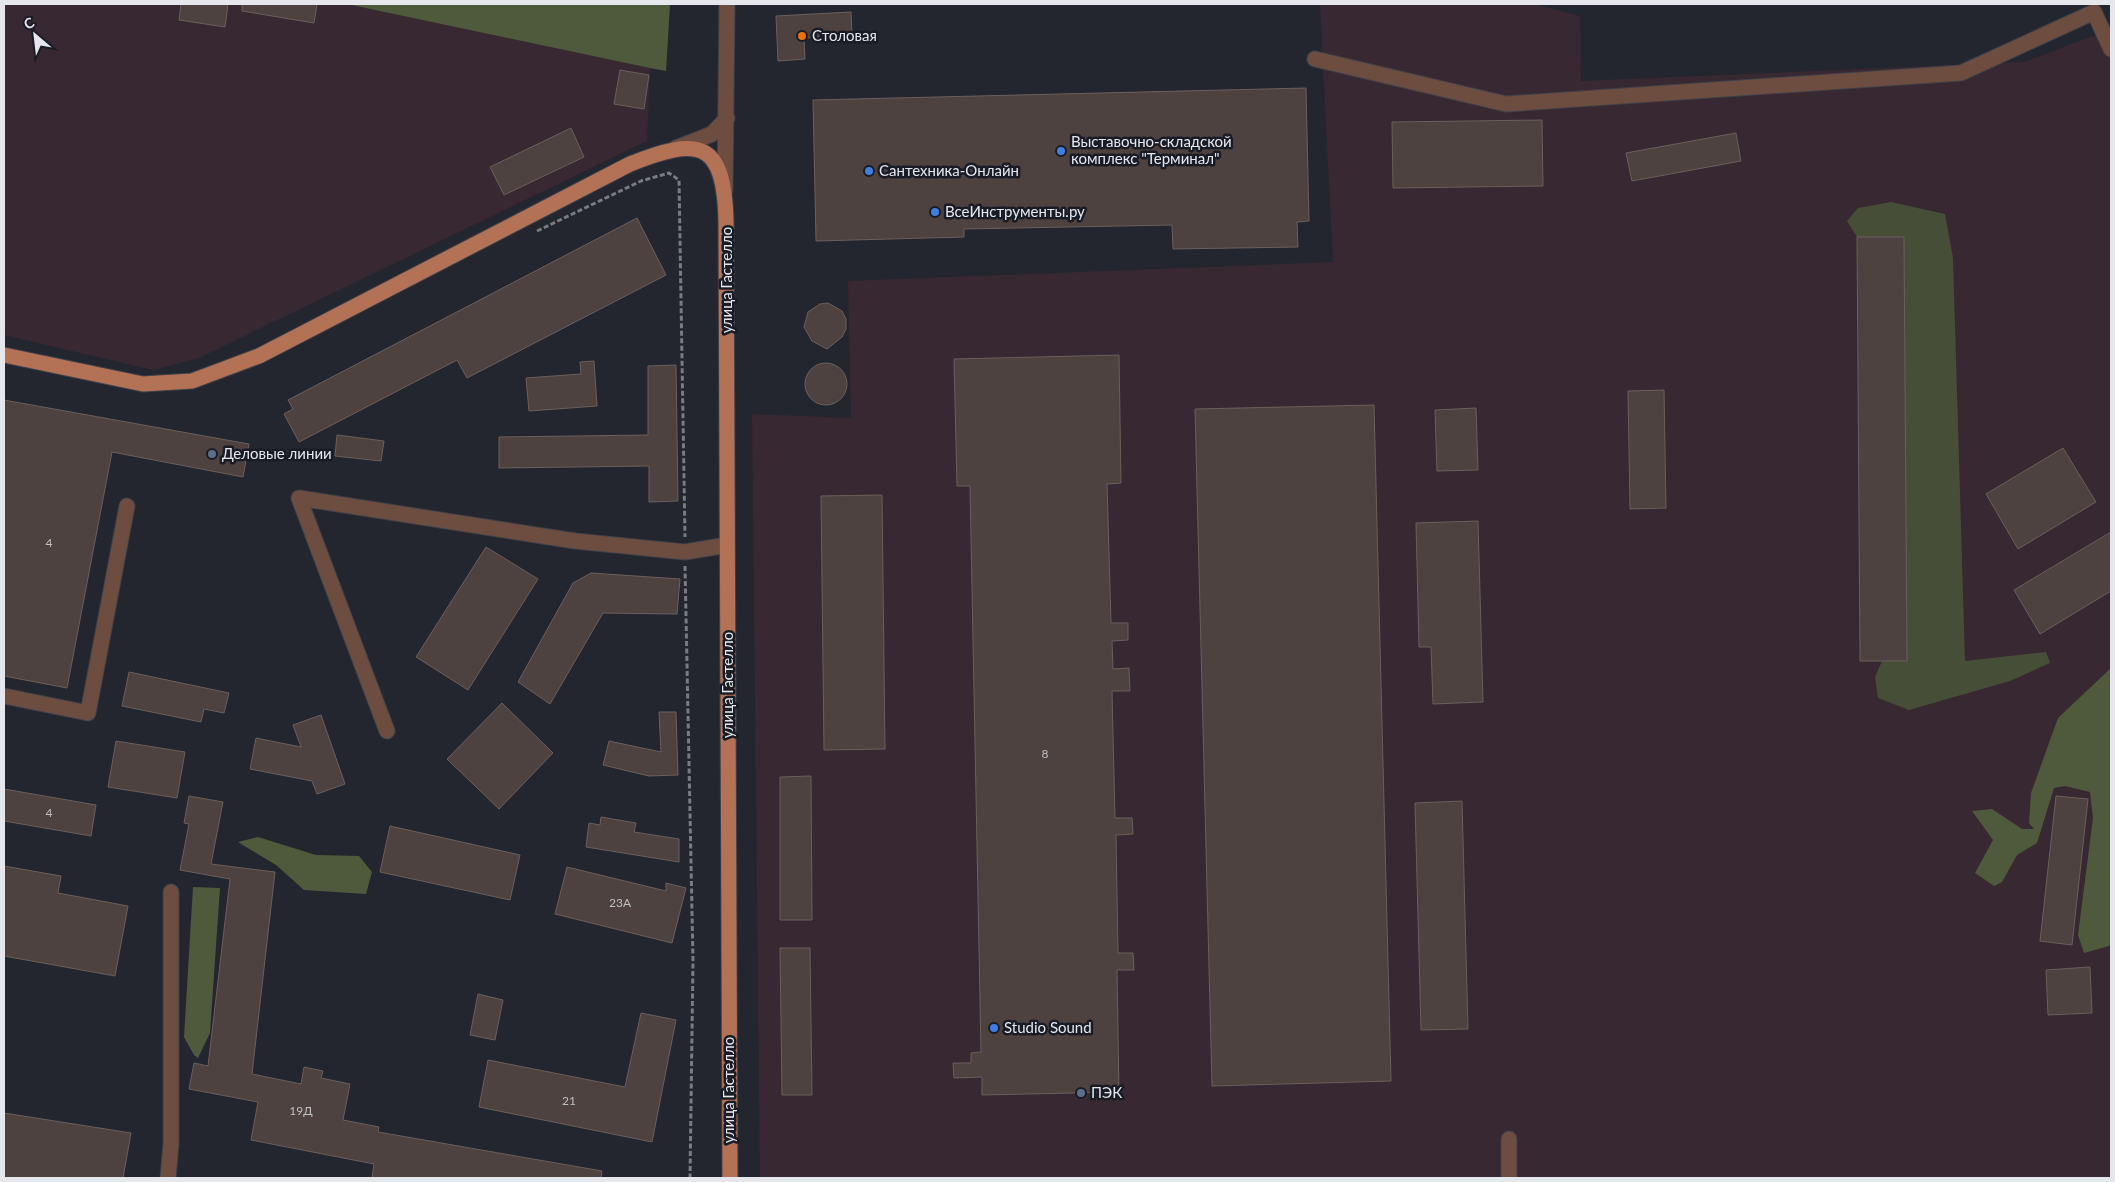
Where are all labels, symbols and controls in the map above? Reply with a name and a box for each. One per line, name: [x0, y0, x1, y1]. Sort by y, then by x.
north arrow: [10, 10, 60, 60]
text: С: [21, 13, 37, 33]
place label: Столовая: [812, 26, 877, 44]
marker: Столовая: [796, 30, 808, 42]
place label: Выставочно-складской комплекс "Терминал": [1071, 132, 1232, 167]
marker: Выставочно-складской комплекс "Терминал": [1055, 145, 1067, 157]
place label: Сантехника-Онлайн: [879, 161, 1019, 179]
marker: Сантехника-Онлайн: [863, 165, 875, 177]
place label: ВсеИнструменты.ру: [945, 202, 1085, 220]
marker: ВсеИнструменты.ру: [929, 206, 941, 218]
street label: улица Гастелло: [717, 227, 735, 333]
place label: Деловые линии: [222, 444, 332, 462]
marker: Деловые линии: [206, 448, 218, 460]
house number: 4: [46, 535, 53, 550]
street label: улица Гастелло: [718, 632, 736, 738]
house number: 8: [1042, 746, 1049, 761]
house number: 4: [46, 805, 53, 820]
house number: 23А: [609, 895, 632, 910]
place label: Studio Sound: [1004, 1018, 1092, 1036]
marker: Studio Sound: [988, 1022, 1000, 1034]
street label: улица Гастелло: [719, 1037, 737, 1143]
place label: ПЭК: [1091, 1083, 1122, 1101]
marker: ПЭК: [1075, 1087, 1087, 1099]
house number: 21: [562, 1093, 576, 1108]
house number: 19Д: [289, 1103, 313, 1118]

